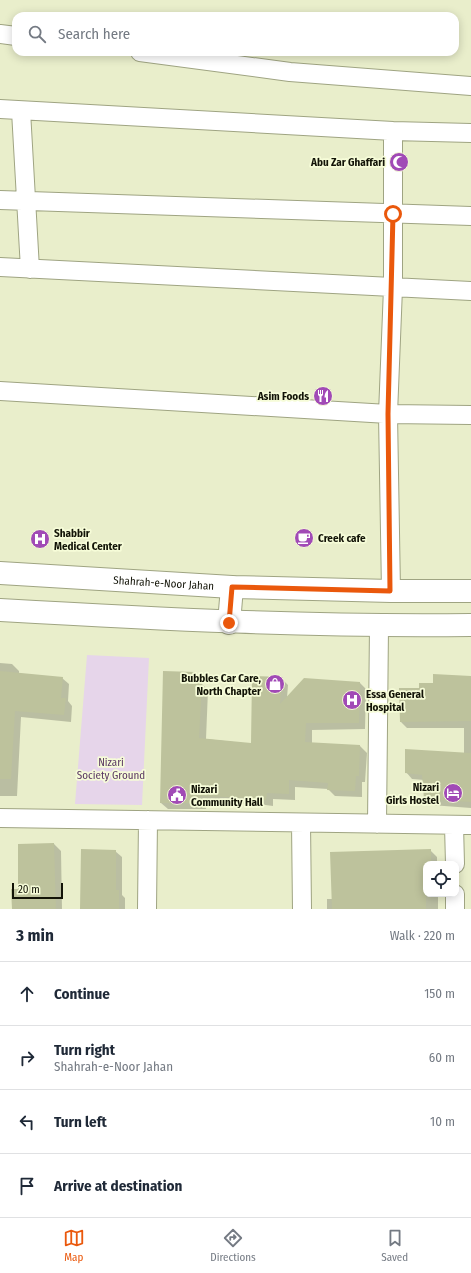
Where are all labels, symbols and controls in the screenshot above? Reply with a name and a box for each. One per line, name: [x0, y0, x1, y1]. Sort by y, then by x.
search box: [12, 12, 459, 56]
icon: search: [26, 23, 48, 45]
text: Search here: [58, 25, 130, 43]
mosque icon: Abu Zar Ghaffari: [388, 151, 410, 173]
place label: Abu Zar Ghaffari: [310, 156, 385, 169]
route start: [384, 205, 402, 223]
restaurant icon: Asim Foods: [312, 385, 334, 407]
place label: Asim Foods: [257, 390, 309, 403]
place label: Shabbir Medical Center: [54, 527, 123, 553]
cafe icon: Creek cafe: [293, 527, 315, 549]
hospital icon: Shabbir Medical Center: [29, 528, 51, 550]
place label: Creek cafe: [318, 532, 366, 545]
street label: Shahrah-e-Noor Jahan: [113, 574, 214, 593]
route end: [220, 614, 238, 632]
place label: Bubbles Car Care, North Chapter: [181, 672, 262, 698]
shop icon: Bubbles Car Care, North Chapter: [264, 673, 286, 695]
place label: Essa General Hospital: [366, 688, 425, 714]
hospital icon: Essa General Hospital: [341, 689, 363, 711]
park label: Nizari Society Ground: [77, 756, 145, 782]
place label: Nizari Girls Hostel: [386, 781, 440, 807]
hotel icon: Nizari Girls Hostel: [442, 782, 464, 804]
place label: Nizari Community Hall: [191, 783, 264, 809]
public building icon: Nizari Community Hall: [166, 784, 188, 806]
map controls: [423, 861, 459, 897]
button: locate: [423, 861, 459, 897]
scale bar: [12, 881, 63, 900]
text: 20 m: [18, 883, 40, 896]
text: 3 min: [16, 925, 54, 946]
text: Walk · 220 m: [390, 928, 455, 943]
icon: ahead: [16, 983, 38, 1005]
text: Continue: [54, 985, 110, 1003]
text: 150 m: [424, 986, 455, 1001]
text: Turn right: [54, 1041, 115, 1059]
icon: right: [16, 1047, 38, 1069]
text: 60 m: [429, 1050, 455, 1065]
text: Shahrah-e-Noor Jahan: [54, 1059, 173, 1074]
icon: left: [16, 1111, 38, 1133]
text: Turn left: [54, 1113, 107, 1131]
text: 10 m: [430, 1114, 455, 1129]
icon: arrive: [16, 1175, 38, 1197]
text: Arrive at destination: [54, 1177, 182, 1195]
tab: Map: [63, 1227, 85, 1264]
tab: Directions: [210, 1227, 256, 1264]
tab: Saved: [381, 1227, 408, 1264]

